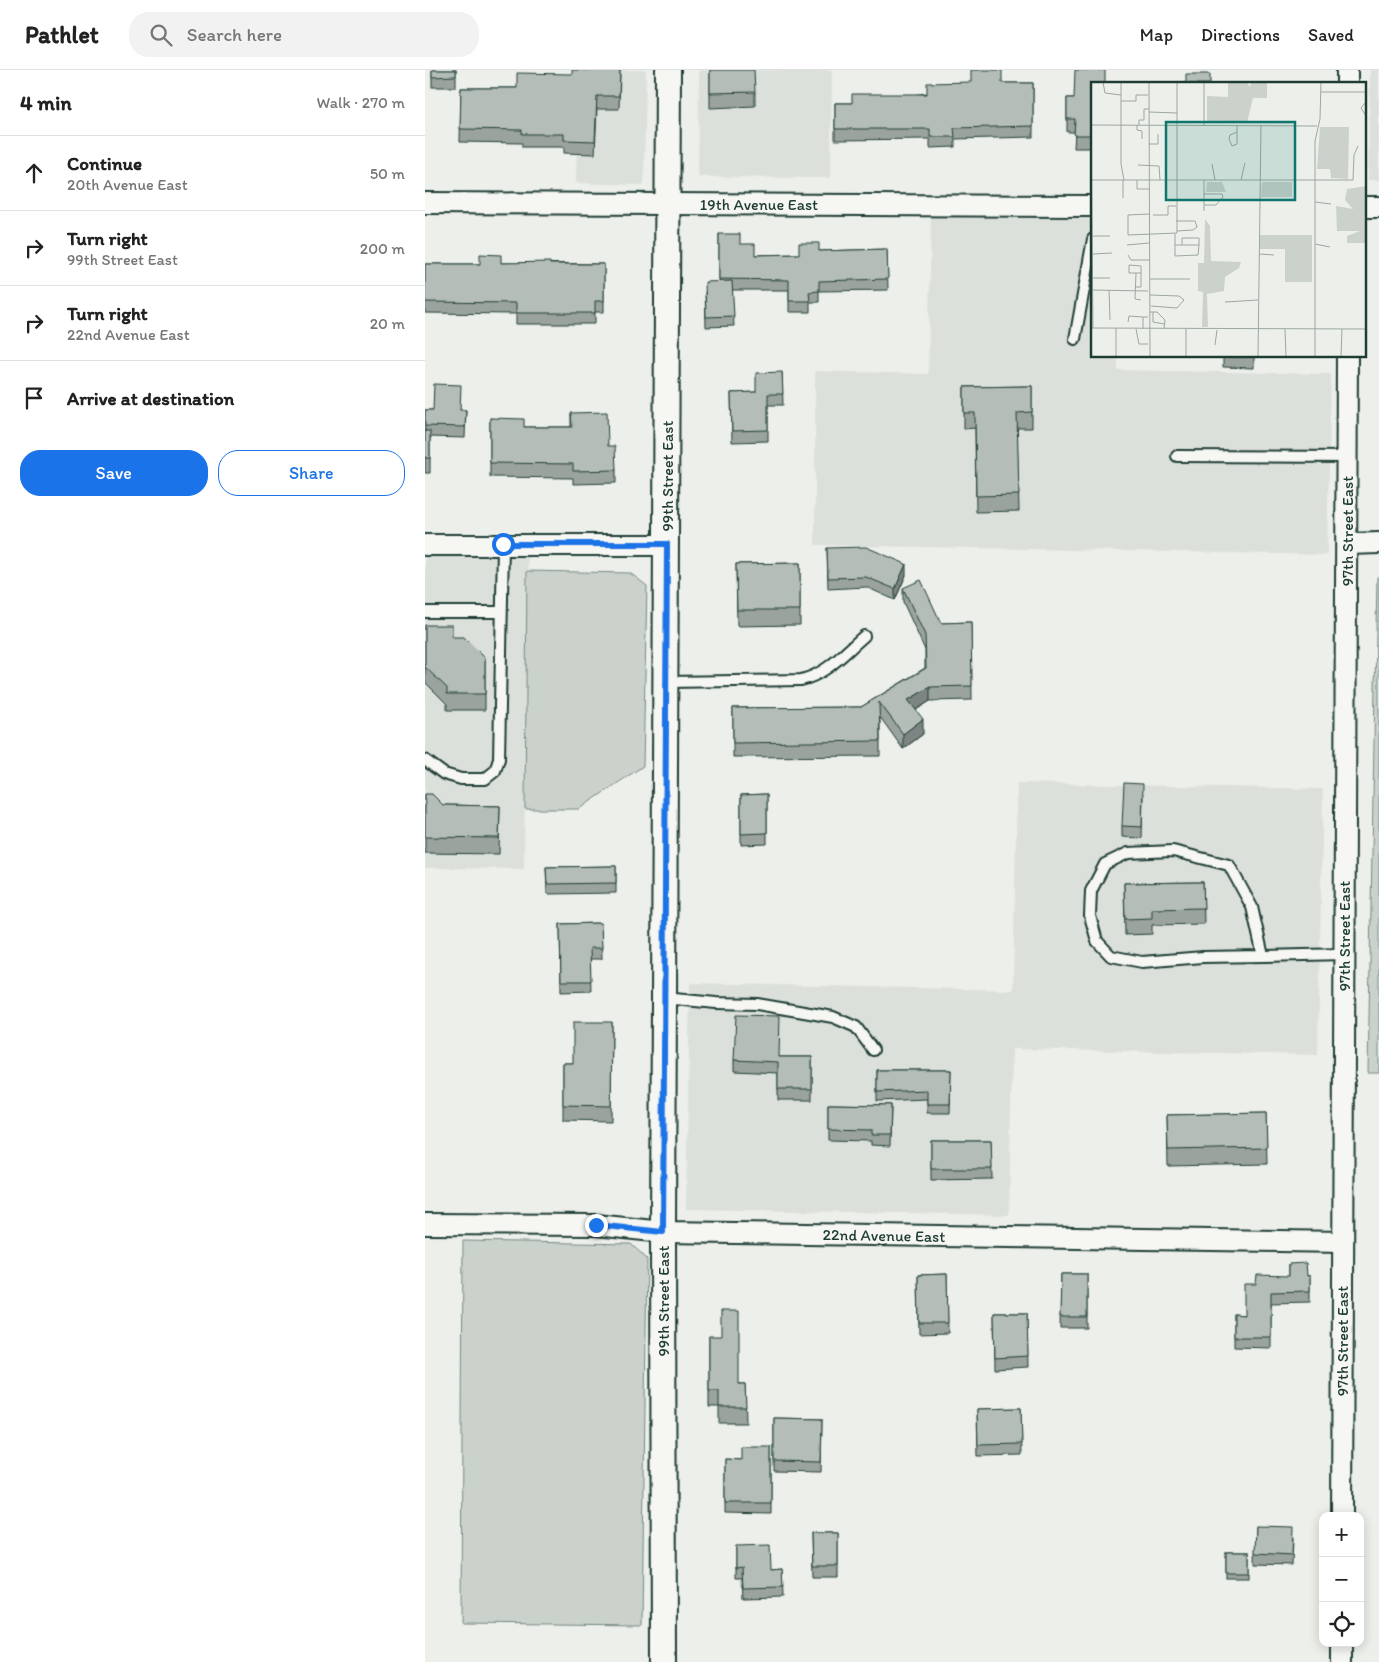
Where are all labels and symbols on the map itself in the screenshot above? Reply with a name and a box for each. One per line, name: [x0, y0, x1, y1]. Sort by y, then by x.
inset map: [1091, 82, 1367, 358]
street label: 19th Avenue East: [700, 195, 818, 214]
street label: 99th Street East: [658, 420, 677, 532]
street label: 97th Street East: [1338, 476, 1357, 586]
route start: [492, 533, 515, 556]
street label: 97th Street East: [1335, 881, 1354, 991]
route end: [585, 1214, 608, 1237]
street label: 22nd Avenue East: [822, 1225, 946, 1246]
street label: 99th Street East: [654, 1245, 673, 1357]
street label: 97th Street East: [1333, 1286, 1352, 1396]

